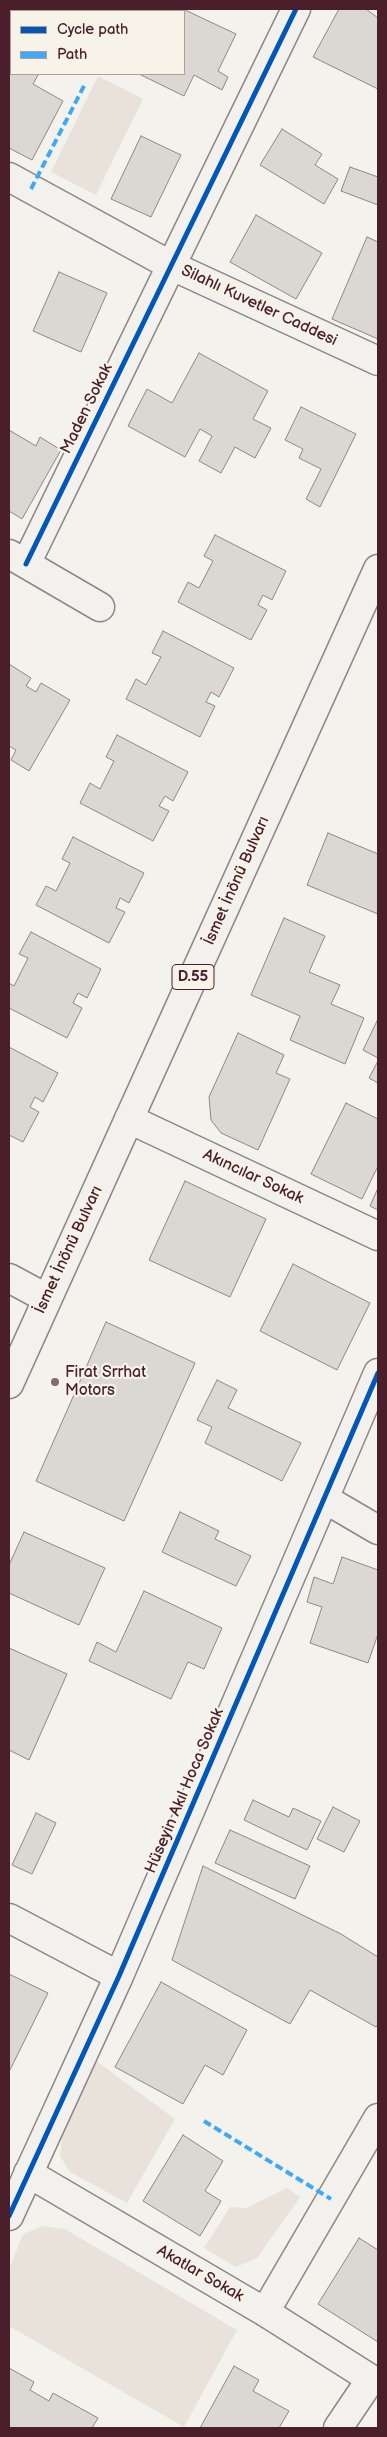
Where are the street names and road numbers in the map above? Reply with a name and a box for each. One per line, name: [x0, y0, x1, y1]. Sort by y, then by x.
street label: Silahlı Kuvetler Caddesi: [178, 261, 340, 351]
street label: Maden Sokak: [57, 361, 117, 457]
street label: İsmet İnönü Bulvarı: [200, 814, 274, 948]
road number: D.55: [172, 964, 214, 990]
street label: Akıncılar Sokak: [200, 1145, 306, 1209]
street label: İsmet İnönü Bulvarı: [31, 1183, 107, 1317]
street label: Hüseyin Akıl Hoca Sokak: [141, 1706, 229, 1876]
street label: Akatlar Sokak: [153, 2241, 247, 2307]

